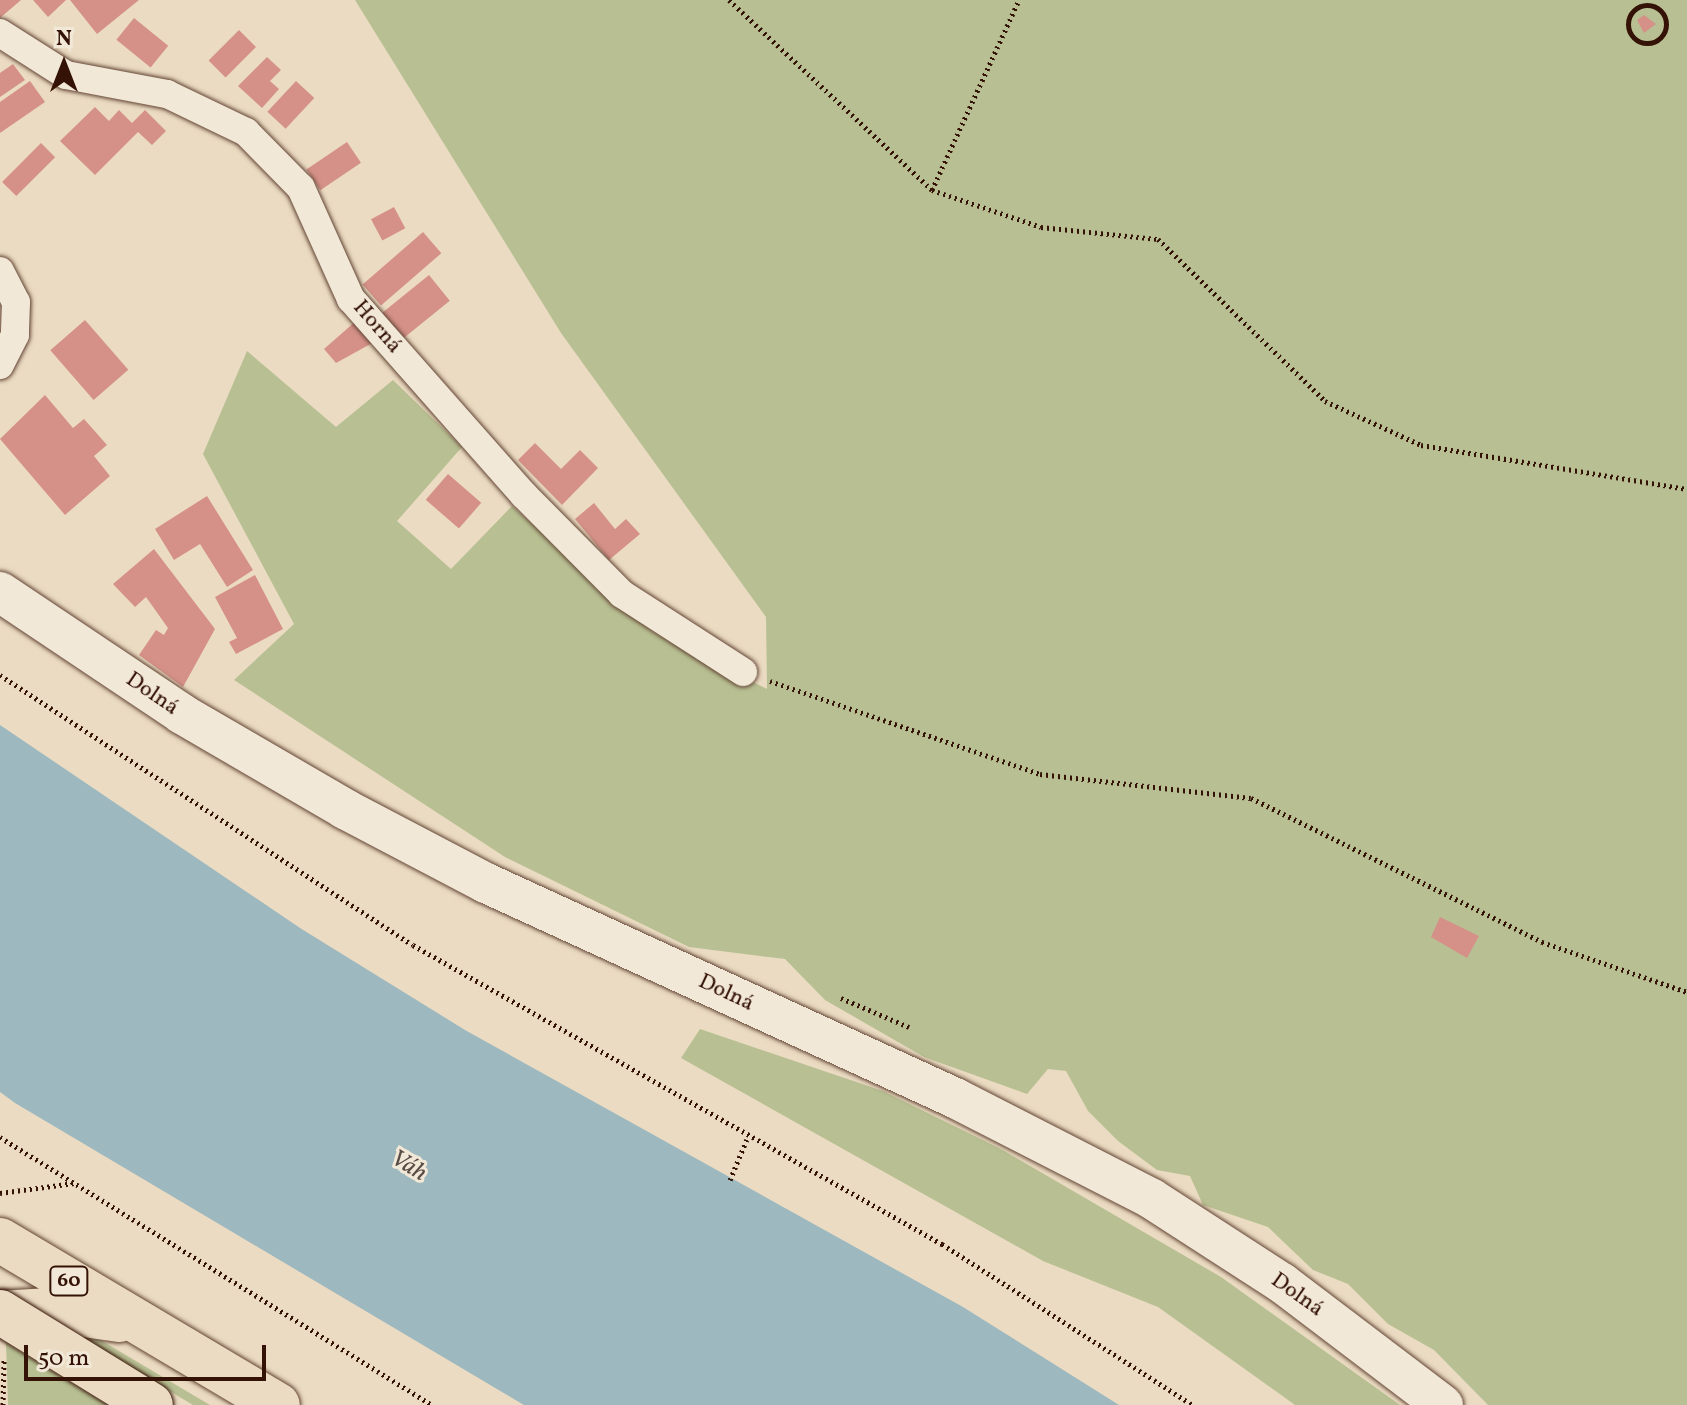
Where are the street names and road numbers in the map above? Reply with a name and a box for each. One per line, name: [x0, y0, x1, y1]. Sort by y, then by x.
street label: Horná: [347, 295, 407, 359]
street label: Dolná: [120, 667, 184, 721]
street label: Dolná: [694, 969, 758, 1017]
road number: 60: [49, 1265, 89, 1297]
street label: Dolná: [1266, 1267, 1328, 1323]

